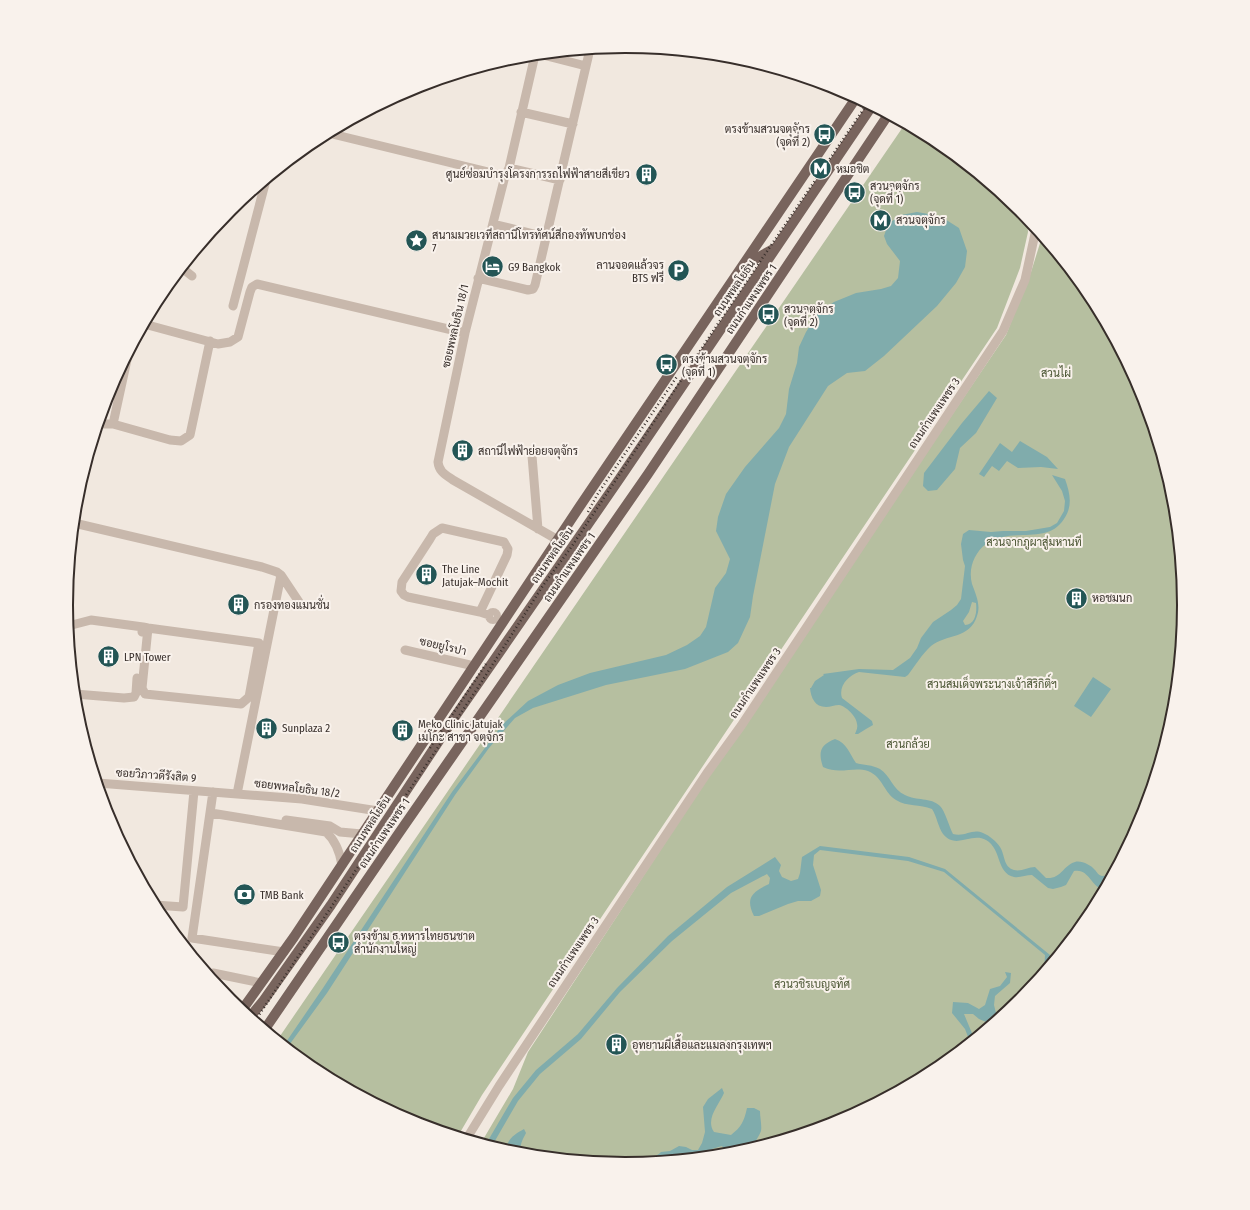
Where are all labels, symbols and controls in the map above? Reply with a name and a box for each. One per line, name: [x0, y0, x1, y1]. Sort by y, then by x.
place label: ตรงข้ามสวนจตุจักร (จุดที่ 2): [725, 122, 810, 151]
bus stop icon: ตรงข้ามสวนจตุจักร (จุดที่ 2): [812, 122, 838, 148]
metro station icon: หมอชิต: [807, 156, 833, 182]
building icon: ศูนย์ซ่อมบำรุงโครงการรถไฟฟ้าสายสีเขียว: [633, 161, 659, 187]
place label: หมอชิต: [836, 163, 870, 176]
place label: ศูนย์ซ่อมบำรุงโครงการรถไฟฟ้าสายสีเขียว: [446, 166, 630, 183]
bus stop icon: สวนจตุจักร (จุดที่ 1): [842, 179, 868, 205]
place label: สวนจตุจักร (จุดที่ 1): [870, 179, 920, 208]
metro station icon: สวนจตุจักร: [867, 207, 893, 233]
place label: สวนจตุจักร: [896, 213, 946, 229]
place label: สนามมวยเวทีสถานีโทรทัศน์สีกองทัพบกช่อง 7: [432, 227, 626, 255]
place icon: สนามมวยเวทีสถานีโทรทัศน์สีกองทัพบกช่อง 7: [404, 228, 430, 254]
hotel icon: G9 Bangkok: [479, 254, 505, 280]
street label: ถนนพหลโยธิน: [709, 257, 758, 319]
place label: ลานจอดแล้วจร BTS ฟรี: [596, 258, 664, 285]
parking icon: ลานจอดแล้วจร BTS ฟรี: [666, 258, 692, 284]
place label: G9 Bangkok: [508, 261, 561, 274]
street label: ถนนกำแพงเพชร 1: [722, 261, 780, 337]
street label: ซอยพหลโยธิน 18/1: [438, 283, 471, 369]
bus stop icon: สวนจตุจักร (จุดที่ 2): [756, 302, 782, 328]
place label: สวนจตุจักร (จุดที่ 2): [784, 302, 834, 331]
bus stop icon: ตรงข้ามสวนจตุจักร (จุดที่ 1): [654, 352, 680, 378]
place label: ตรงข้ามสวนจตุจักร (จุดที่ 1): [682, 352, 767, 381]
park label: สวนไผ่: [1041, 365, 1071, 380]
street label: ถนนกำแพงเพชร 3: [905, 375, 963, 451]
building icon: สถานีไฟฟ้าย่อยจตุจักร: [449, 438, 475, 464]
place label: สถานีไฟฟ้าย่อยจตุจักร: [478, 443, 578, 460]
street label: ถนนพหลโยธิน: [527, 524, 576, 586]
street label: ถนนกำแพงเพชร 1: [540, 530, 598, 604]
park label: สวนจากภูผาสู่มหานที: [986, 534, 1082, 550]
building icon: The Line Jatujak–Mochit: [413, 562, 439, 588]
place label: The Line Jatujak–Mochit: [442, 563, 509, 589]
building icon: หอชมนก: [1063, 585, 1089, 611]
building icon: กรองทองแมนชั่น: [225, 592, 251, 618]
place label: หอชมนก: [1092, 592, 1132, 605]
place label: กรองทองแมนชั่น: [254, 594, 330, 612]
street label: ซอยยูโรปา: [418, 633, 468, 659]
building icon: LPN Tower: [95, 644, 121, 670]
street label: ถนนกำแพงเพชร 3: [726, 645, 784, 721]
place label: LPN Tower: [124, 651, 171, 664]
park label: สวนสมเด็จพระนางเจ้าสิริกิติ์ฯ: [927, 673, 1057, 691]
building icon: Sunplaza 2: [253, 715, 279, 741]
building icon: Meko Clinic Jatujak เมโกะ สาขา จตุจักร: [389, 717, 415, 743]
place label: Meko Clinic Jatujak เมโกะ สาขา จตุจักร: [418, 718, 504, 746]
place label: Sunplaza 2: [282, 722, 330, 735]
park label: สวนกล้วย: [886, 737, 930, 751]
street label: ซอยวิภาวดีรังสิต 9: [115, 764, 197, 785]
street label: ซอยพหลโยธิน 18/2: [253, 775, 341, 800]
street label: ถนนพหลโยธิน: [346, 792, 394, 855]
street label: ถนนกำแพงเพชร 1: [355, 795, 413, 871]
bank icon: TMB Bank: [232, 882, 258, 908]
place label: TMB Bank: [260, 889, 304, 902]
street label: ถนนกำแพงเพชร 3: [544, 914, 602, 990]
place label: ตรงข้าม ธ.ทหารไทยธนชาต สำนักงานใหญ่: [354, 928, 475, 956]
bus stop icon: ตรงข้าม ธ.ทหารไทยธนชาต สำนักงานใหญ่: [325, 929, 351, 955]
park label: สวนวชิรเบญจทัศ: [774, 977, 850, 991]
building icon: อุทยานผีเสื้อและแมลงกรุงเทพฯ: [603, 1032, 629, 1058]
place label: อุทยานผีเสื้อและแมลงกรุงเทพฯ: [632, 1034, 772, 1054]

